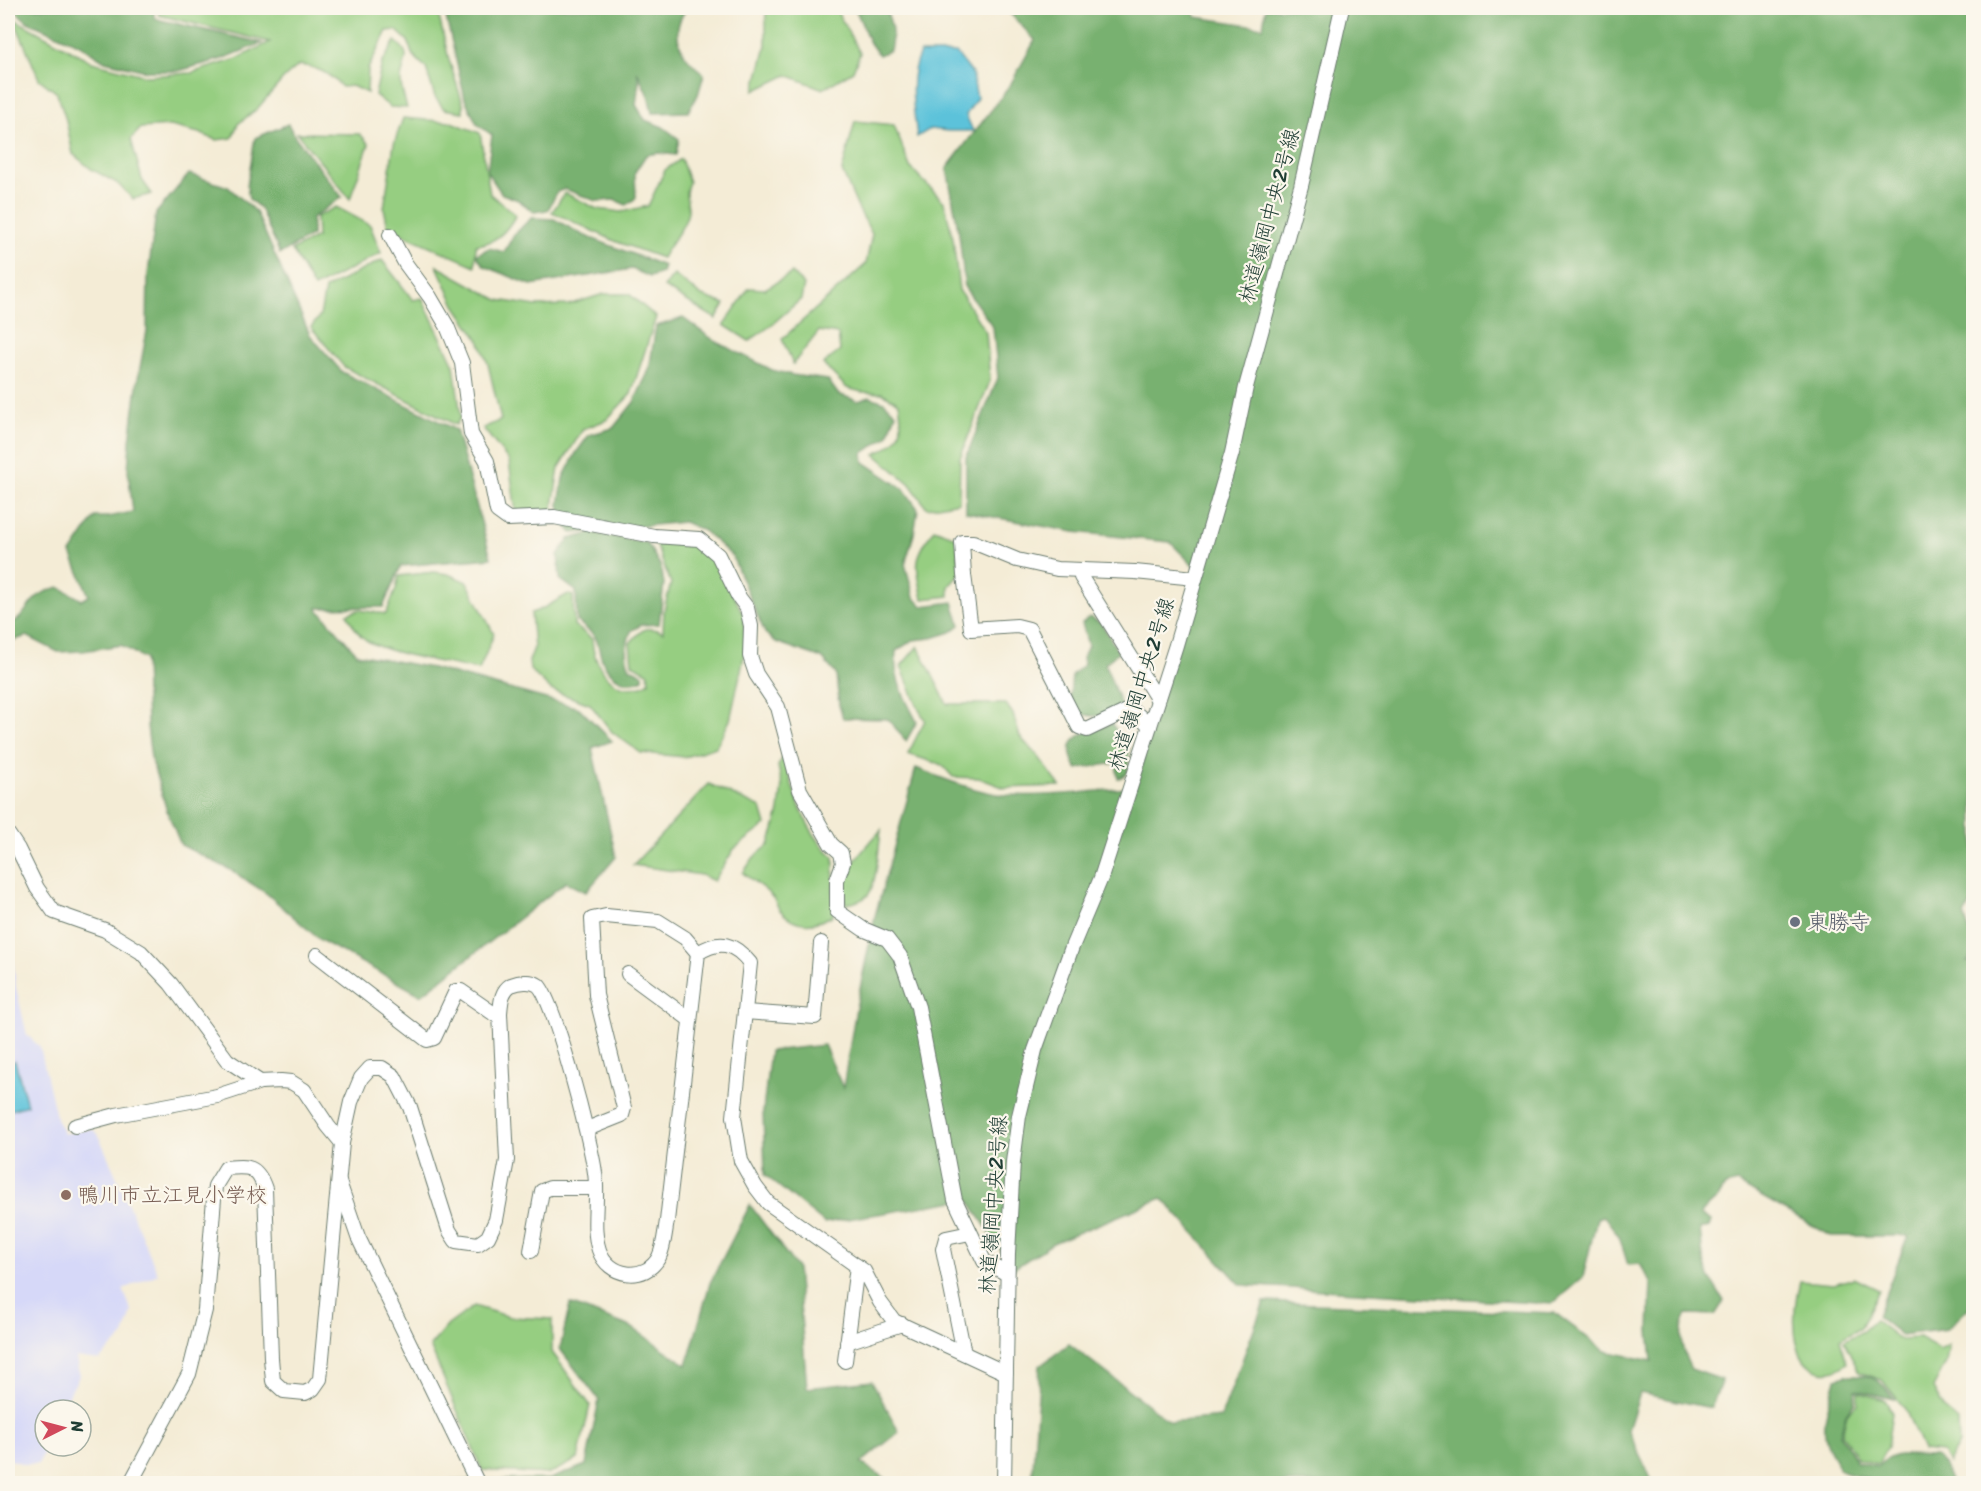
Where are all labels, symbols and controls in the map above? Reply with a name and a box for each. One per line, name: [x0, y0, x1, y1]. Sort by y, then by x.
street label: 林道嶺岡中央2号線: [1227, 124, 1311, 308]
street label: 林道嶺岡中央2号線: [1096, 592, 1186, 776]
place label: 東勝寺: [1807, 903, 1870, 941]
marker: 東勝寺: [1788, 915, 1802, 929]
street label: 林道嶺岡中央2号線: [968, 1114, 1018, 1296]
place label: 鴨川市立江見小学校: [78, 1176, 267, 1214]
marker: 鴨川市立江見小学校: [59, 1188, 73, 1202]
north arrow: [33, 1398, 93, 1458]
text: N: [62, 1418, 93, 1434]

